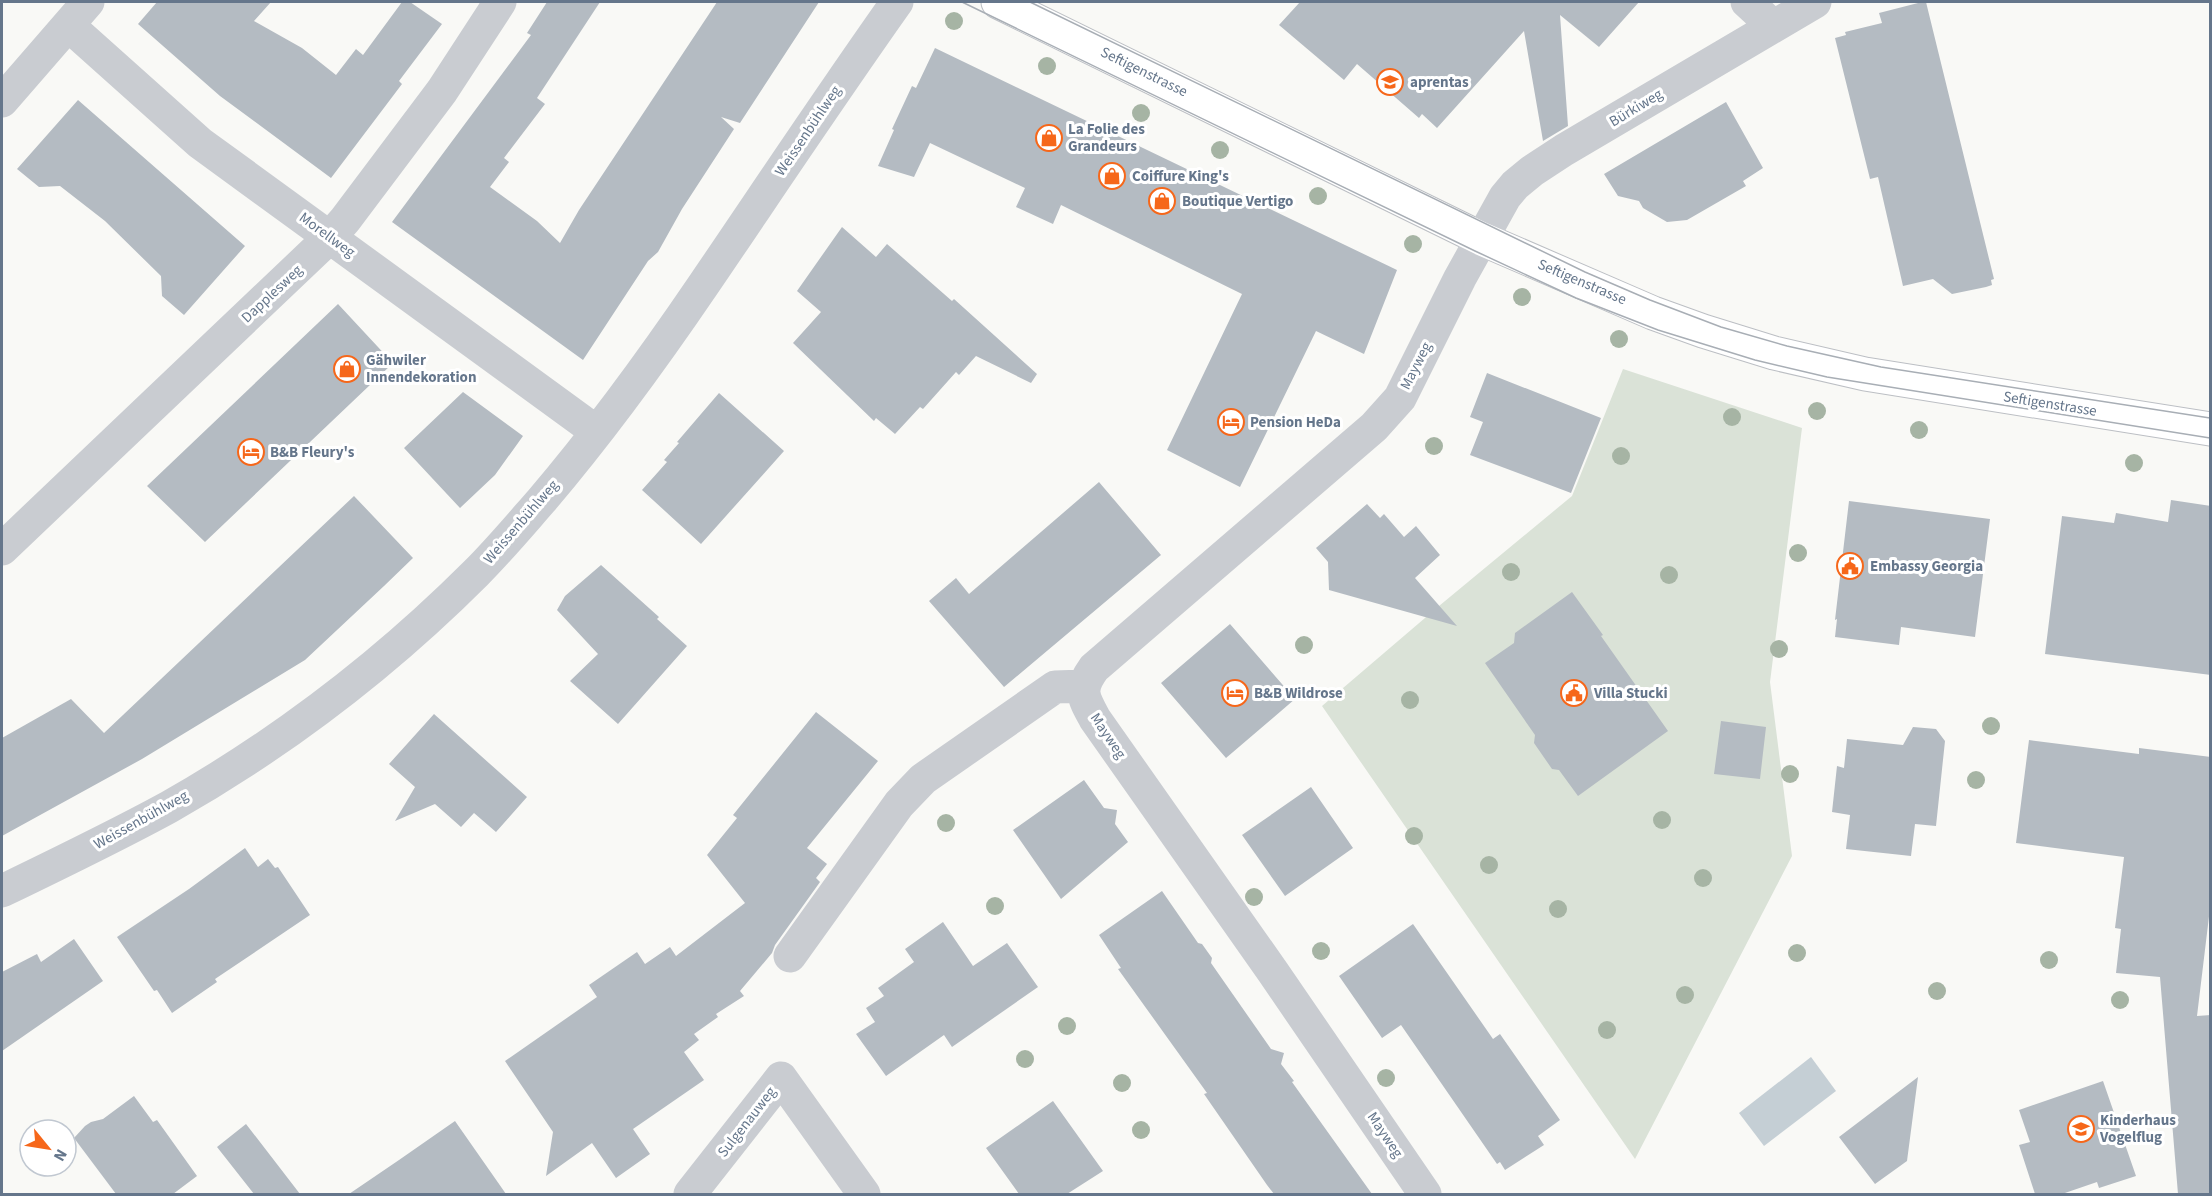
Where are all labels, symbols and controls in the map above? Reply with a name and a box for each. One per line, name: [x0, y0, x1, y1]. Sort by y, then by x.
street label: Seftigenstrasse: [1097, 42, 1191, 102]
school or university icon: aprentas: [1375, 67, 1405, 97]
place label: aprentas: [1410, 72, 1469, 93]
street label: Weissenbühlweg: [770, 81, 846, 180]
street label: Bürkiweg: [1605, 84, 1667, 132]
place label: La Folie des Grandeurs: [1068, 119, 1145, 157]
shop icon: La Folie des Grandeurs: [1034, 123, 1064, 153]
shop icon: Coiffure King's: [1097, 161, 1127, 191]
place label: Coiffure King's: [1132, 166, 1229, 187]
shop icon: Boutique Vertigo: [1147, 186, 1177, 216]
place label: Boutique Vertigo: [1182, 191, 1293, 212]
street label: Morellweg: [295, 207, 360, 263]
street label: Seftigenstrasse: [1534, 254, 1630, 310]
street label: Dapplesweg: [237, 260, 307, 328]
street label: Mayweg: [1395, 338, 1437, 394]
place label: Gähwiler Innendekoration: [366, 350, 476, 388]
shop icon: Gähwiler Innendekoration: [332, 354, 362, 384]
street label: Seftigenstrasse: [2002, 386, 2098, 422]
hotel icon: Pension HeDa: [1216, 407, 1246, 437]
place label: Pension HeDa: [1250, 412, 1341, 433]
hotel icon: B&B Fleury's: [236, 437, 266, 467]
place label: B&B Fleury's: [270, 442, 355, 463]
street label: Weissenbühlweg: [479, 475, 564, 569]
public building icon: Embassy Georgia: [1835, 551, 1865, 581]
place label: Embassy Georgia: [1870, 556, 1983, 577]
hotel icon: B&B Wildrose: [1220, 678, 1250, 708]
public building icon: Villa Stucki: [1559, 678, 1589, 708]
place label: B&B Wildrose: [1254, 683, 1343, 704]
place label: Villa Stucki: [1593, 683, 1668, 704]
street label: Mayweg: [1085, 709, 1131, 763]
street label: Weissenbühlweg: [90, 785, 192, 855]
street label: Sulgenauweg: [713, 1082, 781, 1162]
street label: Mayweg: [1362, 1108, 1408, 1162]
place label: Kinderhaus Vogelflug: [2099, 1110, 2176, 1148]
school or university icon: Kinderhaus Vogelflug: [2066, 1114, 2096, 1144]
north arrow: [18, 1118, 78, 1178]
text: N: [48, 1145, 72, 1165]

